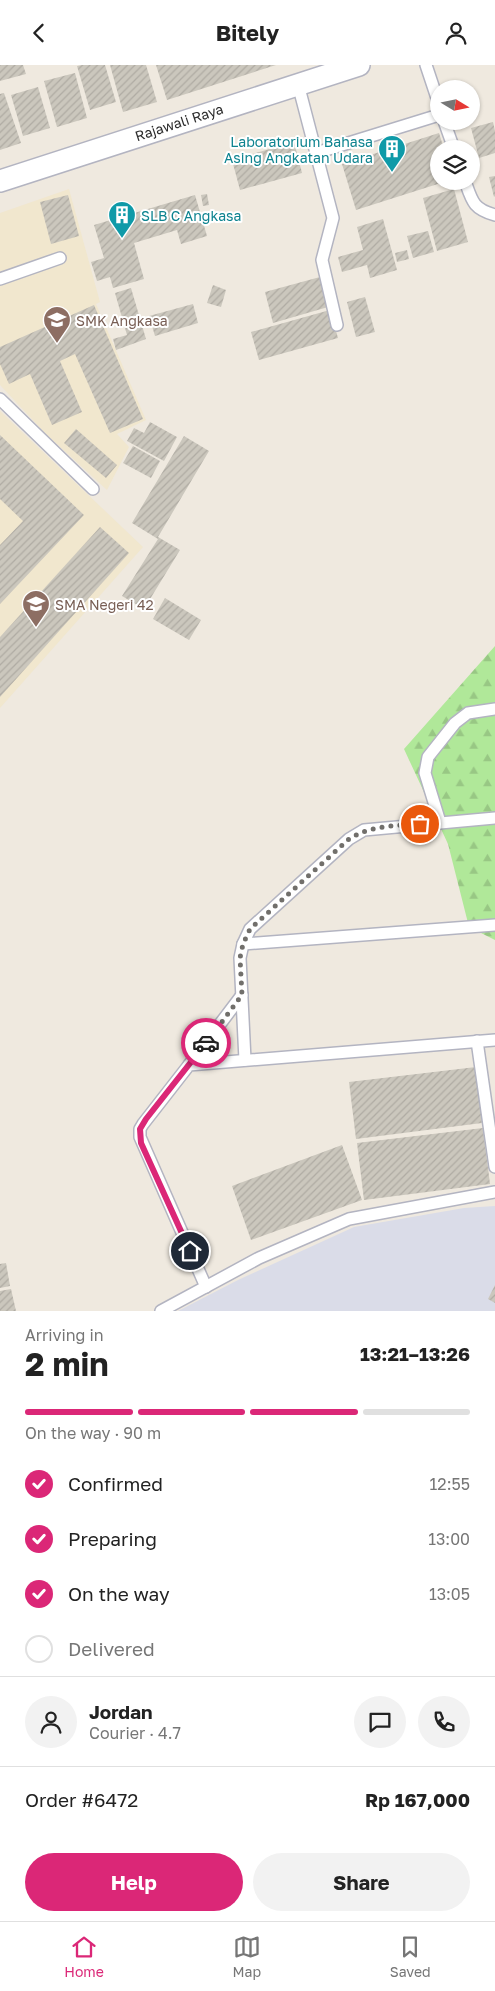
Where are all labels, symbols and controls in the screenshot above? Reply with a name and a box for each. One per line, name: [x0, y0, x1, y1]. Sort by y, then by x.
icon: back: [25, 19, 53, 47]
text: Bitely: [216, 19, 279, 46]
icon: person: [442, 19, 470, 47]
north arrow: [430, 80, 480, 130]
map controls: [430, 80, 480, 190]
street label: Rajawali Raya: [133, 100, 225, 144]
place label: Laboratorium Bahasa Asing Angkatan Udara: [224, 133, 373, 166]
building icon: Laboratorium Bahasa Asing Angkatan Udara: [377, 134, 407, 173]
button: layers: [430, 140, 480, 190]
building icon: SLB C Angkasa: [107, 200, 137, 239]
place label: SLB C Angkasa: [141, 207, 241, 224]
school or university icon: SMK Angkasa: [42, 305, 72, 344]
place label: SMK Angkasa: [76, 312, 168, 329]
school or university icon: SMA Negeri 42: [21, 589, 51, 628]
place label: SMA Negeri 42: [55, 596, 154, 613]
pin: [399, 803, 441, 845]
icon: bag: [406, 810, 434, 838]
courier: [181, 1018, 231, 1068]
icon: car: [192, 1029, 220, 1057]
pin: [169, 1230, 211, 1272]
icon: home: [176, 1237, 204, 1265]
text: Arriving in: [25, 1325, 104, 1345]
text: 13:21–13:26: [360, 1342, 470, 1365]
text: 2 min: [25, 1345, 109, 1383]
text: On the way · 90 m: [25, 1423, 161, 1443]
icon: check: [25, 1470, 53, 1498]
text: Confirmed: [68, 1472, 163, 1495]
text: 12:55: [430, 1474, 470, 1494]
icon: check: [25, 1525, 53, 1553]
text: Preparing: [68, 1527, 157, 1550]
text: 13:00: [428, 1529, 470, 1549]
icon: check: [25, 1580, 53, 1608]
text: On the way: [68, 1582, 170, 1605]
text: 13:05: [429, 1584, 470, 1604]
text: Delivered: [68, 1637, 155, 1660]
button: person: [25, 1696, 77, 1748]
button: chat: [354, 1696, 406, 1748]
button: phone: [418, 1696, 470, 1748]
text: Jordan: [89, 1700, 153, 1723]
text: Courier · 4.7: [89, 1723, 181, 1743]
text: Order #6472: [25, 1788, 138, 1811]
text: Rp 167,000: [365, 1788, 470, 1811]
button: Help: [25, 1853, 243, 1911]
button: Share: [253, 1853, 470, 1911]
tab: Home: [64, 1933, 104, 1980]
tab: Map: [233, 1933, 261, 1980]
tab: Saved: [390, 1933, 431, 1980]

